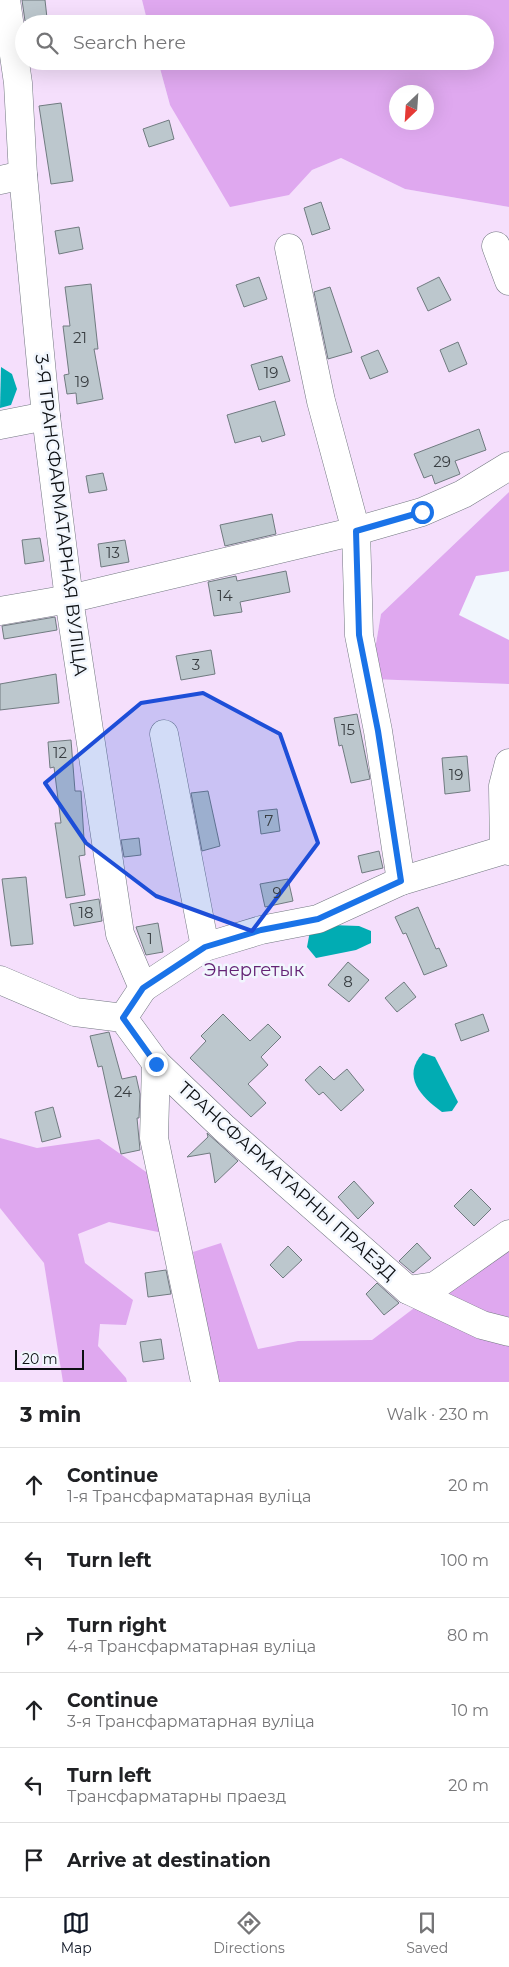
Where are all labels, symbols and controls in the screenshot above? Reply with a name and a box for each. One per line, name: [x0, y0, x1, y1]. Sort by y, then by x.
search box: [15, 15, 494, 70]
icon: search: [33, 29, 61, 57]
text: Search here: [73, 31, 186, 54]
north arrow: [389, 85, 434, 130]
house number: 21: [73, 328, 87, 347]
street label: 3-Я ТРАНСФАРМАТАРНАЯ ВУЛІЦА: [30, 353, 92, 678]
house number: 19: [264, 363, 278, 382]
house number: 19: [75, 372, 89, 391]
house number: 29: [433, 452, 451, 471]
route start: [411, 501, 434, 524]
house number: 13: [106, 543, 120, 562]
house number: 14: [217, 586, 233, 605]
house number: 3: [192, 655, 200, 674]
house number: 15: [341, 720, 355, 739]
house number: 12: [53, 743, 67, 762]
house number: 19: [449, 765, 463, 784]
house number: 7: [265, 811, 274, 830]
house number: 9: [272, 883, 282, 902]
house number: 18: [79, 903, 94, 922]
house number: 1: [147, 929, 153, 948]
park label: Энергетык: [204, 959, 305, 981]
house number: 8: [343, 972, 353, 991]
route end: [145, 1053, 168, 1076]
street label: ТРАНСФАРМАТАРНЫ ПРАЕЗД: [173, 1077, 401, 1285]
house number: 24: [114, 1082, 132, 1101]
scale bar: [15, 1347, 84, 1370]
text: 20 m: [22, 1350, 58, 1368]
text: 3 min: [20, 1402, 81, 1427]
text: Walk · 230 m: [387, 1405, 489, 1424]
text: Continue: [67, 1464, 158, 1487]
icon: ahead: [20, 1471, 48, 1499]
text: 20 m: [448, 1476, 489, 1495]
text: 1-я Трансфарматарная вуліца: [67, 1487, 311, 1506]
icon: left: [20, 1546, 48, 1574]
text: Turn left: [67, 1549, 152, 1572]
text: 100 m: [441, 1551, 489, 1570]
text: Turn right: [67, 1614, 167, 1637]
icon: right: [20, 1621, 48, 1649]
text: 80 m: [447, 1626, 489, 1645]
text: 4-я Трансфарматарная вуліца: [67, 1637, 316, 1656]
text: Continue: [67, 1689, 158, 1712]
icon: ahead: [20, 1696, 48, 1724]
text: 10 m: [451, 1701, 489, 1720]
text: 3-я Трансфарматарная вуліца: [67, 1712, 314, 1731]
text: Turn left: [67, 1764, 152, 1787]
icon: left: [20, 1771, 48, 1799]
text: 20 m: [448, 1776, 489, 1795]
text: Трансфарматарны праезд: [67, 1787, 286, 1806]
icon: arrive: [20, 1846, 48, 1874]
text: Arrive at destination: [67, 1849, 271, 1872]
tab: Map: [61, 1909, 92, 1957]
tab: Directions: [213, 1909, 285, 1957]
tab: Saved: [406, 1909, 448, 1957]

